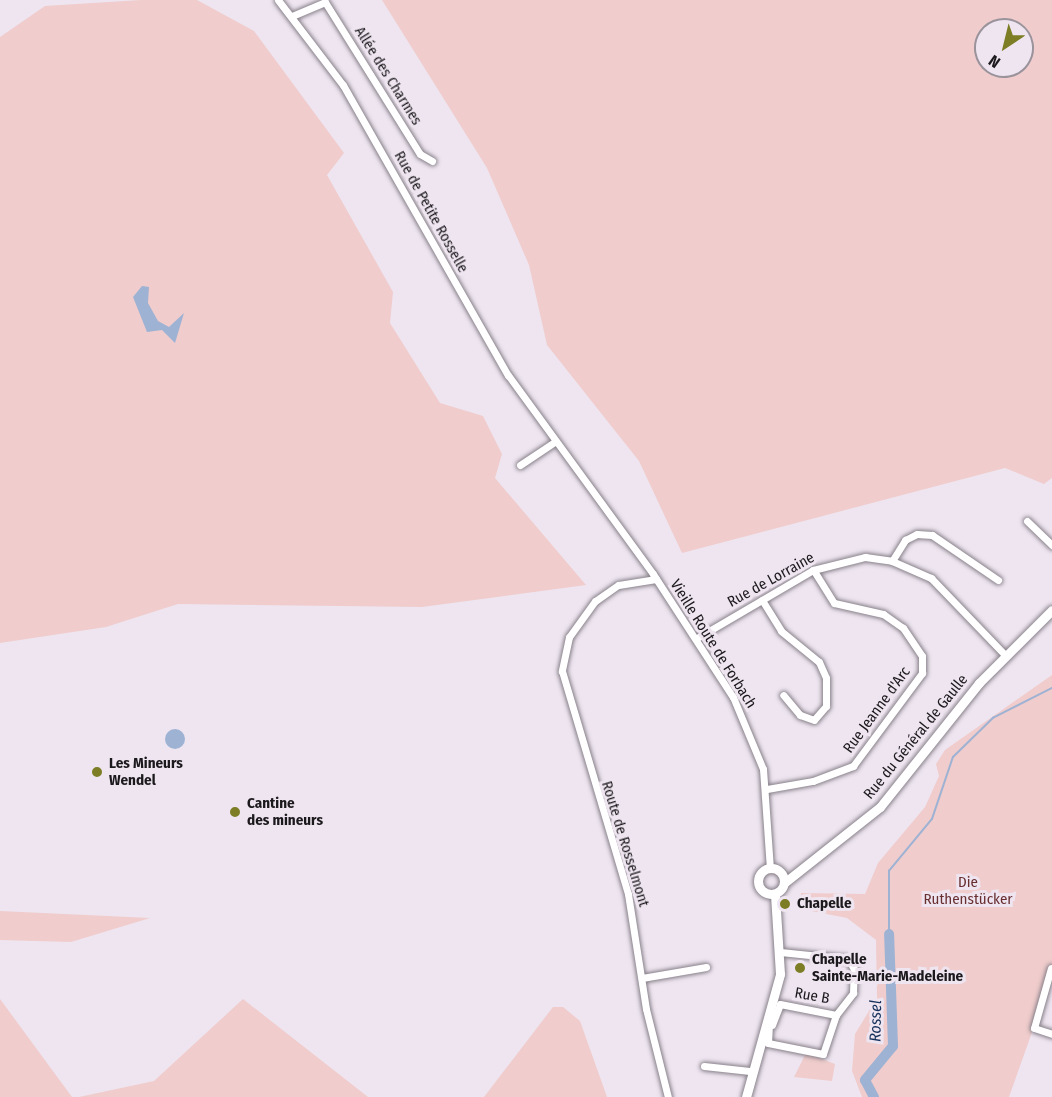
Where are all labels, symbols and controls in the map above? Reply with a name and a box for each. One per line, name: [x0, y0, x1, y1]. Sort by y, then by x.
north arrow: [974, 18, 1034, 78]
street label: Allée des Charmes: [350, 23, 426, 129]
text: N: [985, 51, 1004, 72]
street label: Rue de Petite Rosselle: [390, 148, 472, 276]
street label: Rue de Lorraine: [724, 549, 818, 611]
street label: Vieille Route de Forbach: [666, 576, 760, 712]
street label: Rue Jeanne d'Arc: [840, 663, 914, 757]
street label: Rue du Général de Gaulle: [860, 671, 972, 803]
place label: Les Mineurs Wendel: [109, 754, 183, 789]
marker: Les Mineurs Wendel: [90, 765, 104, 779]
street label: Route de Rosselmont: [597, 779, 653, 909]
place label: Cantine des mineurs: [247, 794, 323, 829]
marker: Cantine des mineurs: [228, 805, 242, 819]
park label: Die Ruthenstücker: [923, 873, 1013, 908]
place label: Chapelle: [797, 895, 851, 913]
marker: Chapelle: [778, 897, 792, 911]
place label: Chapelle Sainte-Marie-Madeleine: [812, 950, 963, 985]
marker: Chapelle Sainte-Marie-Madeleine: [793, 961, 807, 975]
street label: Rue B: [793, 984, 831, 1008]
water label: Rossel: [866, 1000, 886, 1042]

